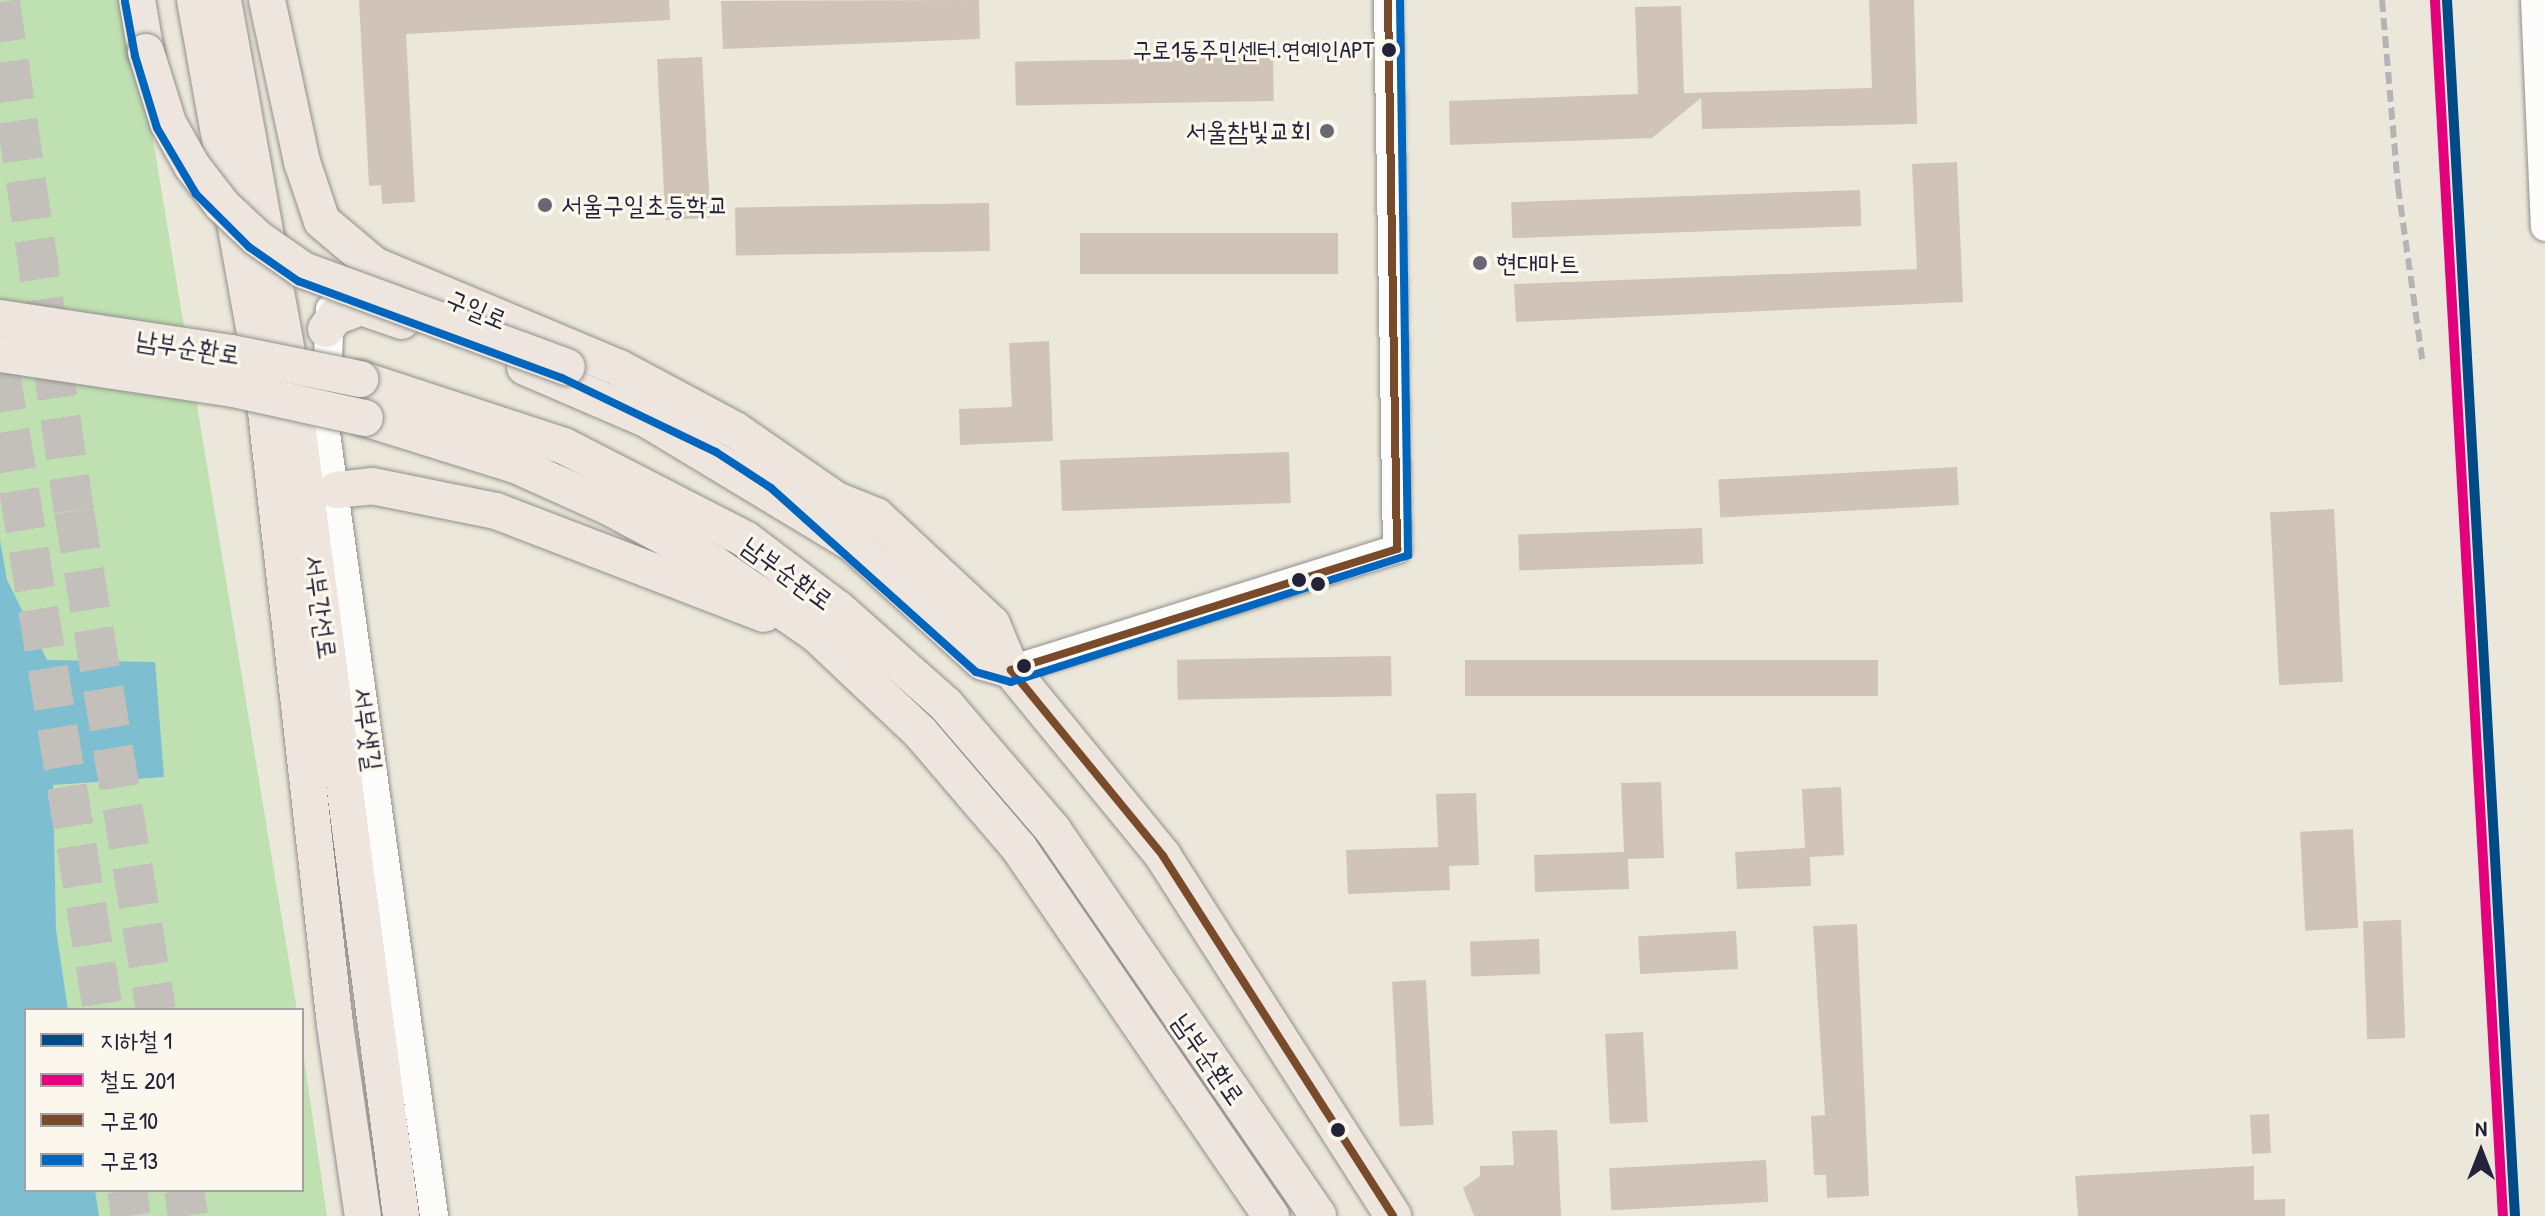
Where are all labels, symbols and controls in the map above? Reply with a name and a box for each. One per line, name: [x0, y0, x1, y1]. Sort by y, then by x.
place label: 구로1동주민센터.연예인APT: [1133, 36, 1374, 64]
marker: 구로1동주민센터.연예인APT: [1381, 42, 1397, 58]
place label: 서울참빛교회: [1185, 115, 1311, 147]
marker: 서울참빛교회: [1318, 122, 1336, 140]
place label: 서울구일초등학교: [561, 189, 728, 221]
marker: 서울구일초등학교: [536, 196, 554, 214]
place label: 현대마트: [1496, 247, 1580, 279]
marker: 현대마트: [1471, 254, 1489, 272]
street label: 구일로: [442, 282, 512, 336]
street label: 남부순환로: [134, 323, 242, 371]
street label: 남부순환로: [737, 530, 839, 616]
street label: 서부간선로: [298, 553, 344, 661]
unlabelled marker: [1291, 572, 1307, 588]
unlabelled marker: [1310, 576, 1326, 592]
unlabelled marker: [1016, 658, 1032, 674]
street label: 서부샛길: [347, 685, 389, 773]
street label: 남부순환로: [1166, 1007, 1252, 1111]
legend: [24, 1008, 304, 1192]
text: 지하철 1: [100, 1024, 172, 1056]
text: 철도 201: [100, 1064, 175, 1096]
text: 구로10: [100, 1104, 158, 1136]
north arrow: [2441, 1112, 2521, 1192]
text: N: [2475, 1113, 2487, 1143]
unlabelled marker: [1330, 1122, 1346, 1138]
text: 구로13: [100, 1144, 158, 1176]

